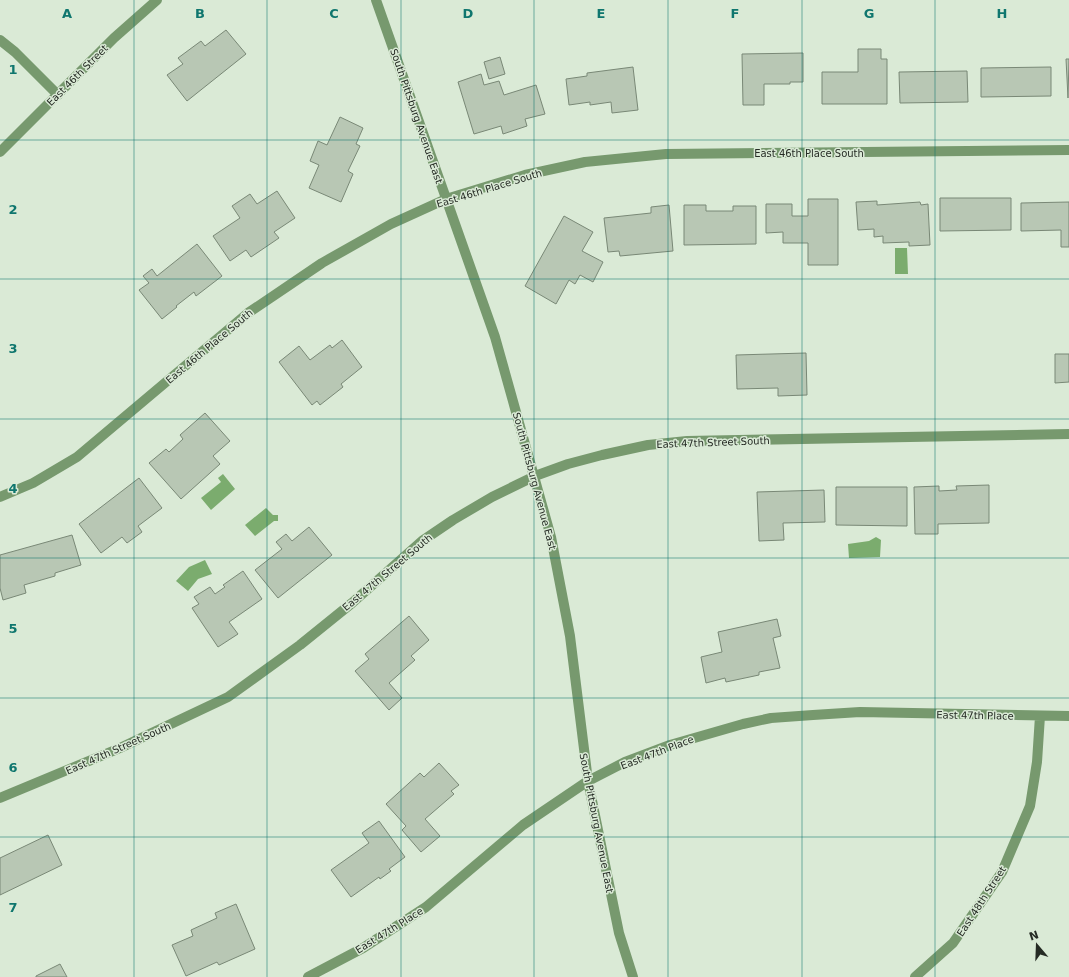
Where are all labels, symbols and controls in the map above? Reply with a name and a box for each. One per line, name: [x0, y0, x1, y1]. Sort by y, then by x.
text: A: [62, 6, 72, 21]
text: B: [195, 6, 205, 21]
text: C: [329, 6, 339, 21]
text: D: [463, 6, 474, 21]
text: E: [597, 6, 605, 21]
text: F: [731, 6, 739, 21]
text: G: [864, 6, 874, 21]
text: H: [997, 6, 1007, 21]
street label: East 46th Street: [45, 43, 110, 108]
street label: South Pittsburg Avenue East: [388, 47, 445, 185]
text: 1: [8, 62, 18, 77]
street label: East 46th Place South: [754, 148, 864, 159]
street label: East 46th Place South: [435, 167, 543, 210]
text: 2: [8, 202, 18, 217]
street label: East 46th Place South: [164, 307, 255, 386]
text: 3: [8, 341, 18, 356]
street label: South Pittsburg Avenue East: [511, 411, 558, 551]
street label: East 47th Street South: [656, 435, 770, 450]
text: 4: [8, 481, 18, 496]
street label: East 47th Street South: [340, 532, 434, 613]
text: 5: [8, 621, 18, 636]
street label: East 47th Place: [936, 709, 1014, 722]
street label: East 47th Street South: [64, 720, 172, 777]
street label: East 47th Place: [619, 733, 695, 771]
street label: South Pittsburg Avenue East: [578, 752, 615, 894]
text: 6: [8, 760, 18, 775]
street label: East 48th Street: [955, 864, 1008, 938]
text: 7: [8, 900, 18, 915]
street label: East 47th Place: [353, 905, 425, 956]
north arrow: [1017, 925, 1057, 965]
text: N: [1027, 928, 1040, 944]

